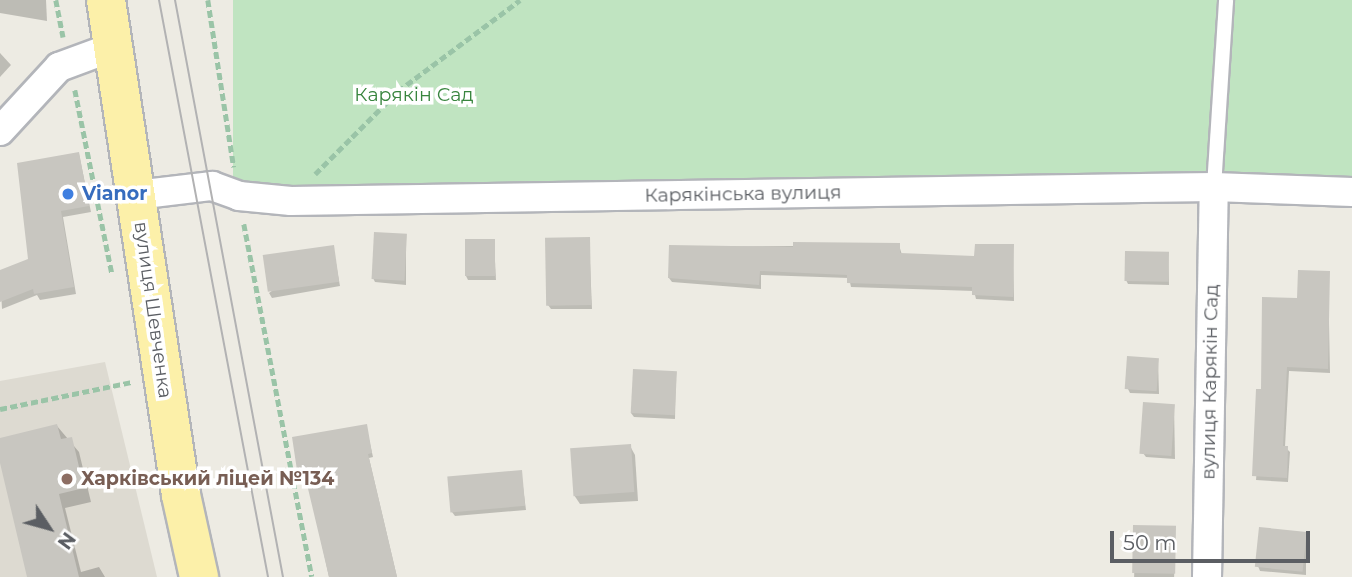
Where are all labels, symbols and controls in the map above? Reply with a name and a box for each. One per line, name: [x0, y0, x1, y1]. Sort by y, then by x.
park label: Карякін Сад: [354, 84, 474, 106]
street label: Карякінська вулиця: [644, 181, 842, 207]
place label: Vianor: [82, 183, 147, 205]
marker: Vianor: [60, 186, 76, 202]
street label: вулиця Шевченка: [129, 220, 177, 400]
street label: вулиця Карякін Сад: [1197, 284, 1223, 480]
place label: Харківський ліцей №134: [81, 468, 334, 490]
marker: Харківський ліцей №134: [59, 471, 75, 487]
north arrow: [14, 493, 84, 563]
scale bar: [1114, 518, 1314, 562]
text: N: [53, 528, 80, 554]
text: 50 m: [1123, 530, 1177, 555]

